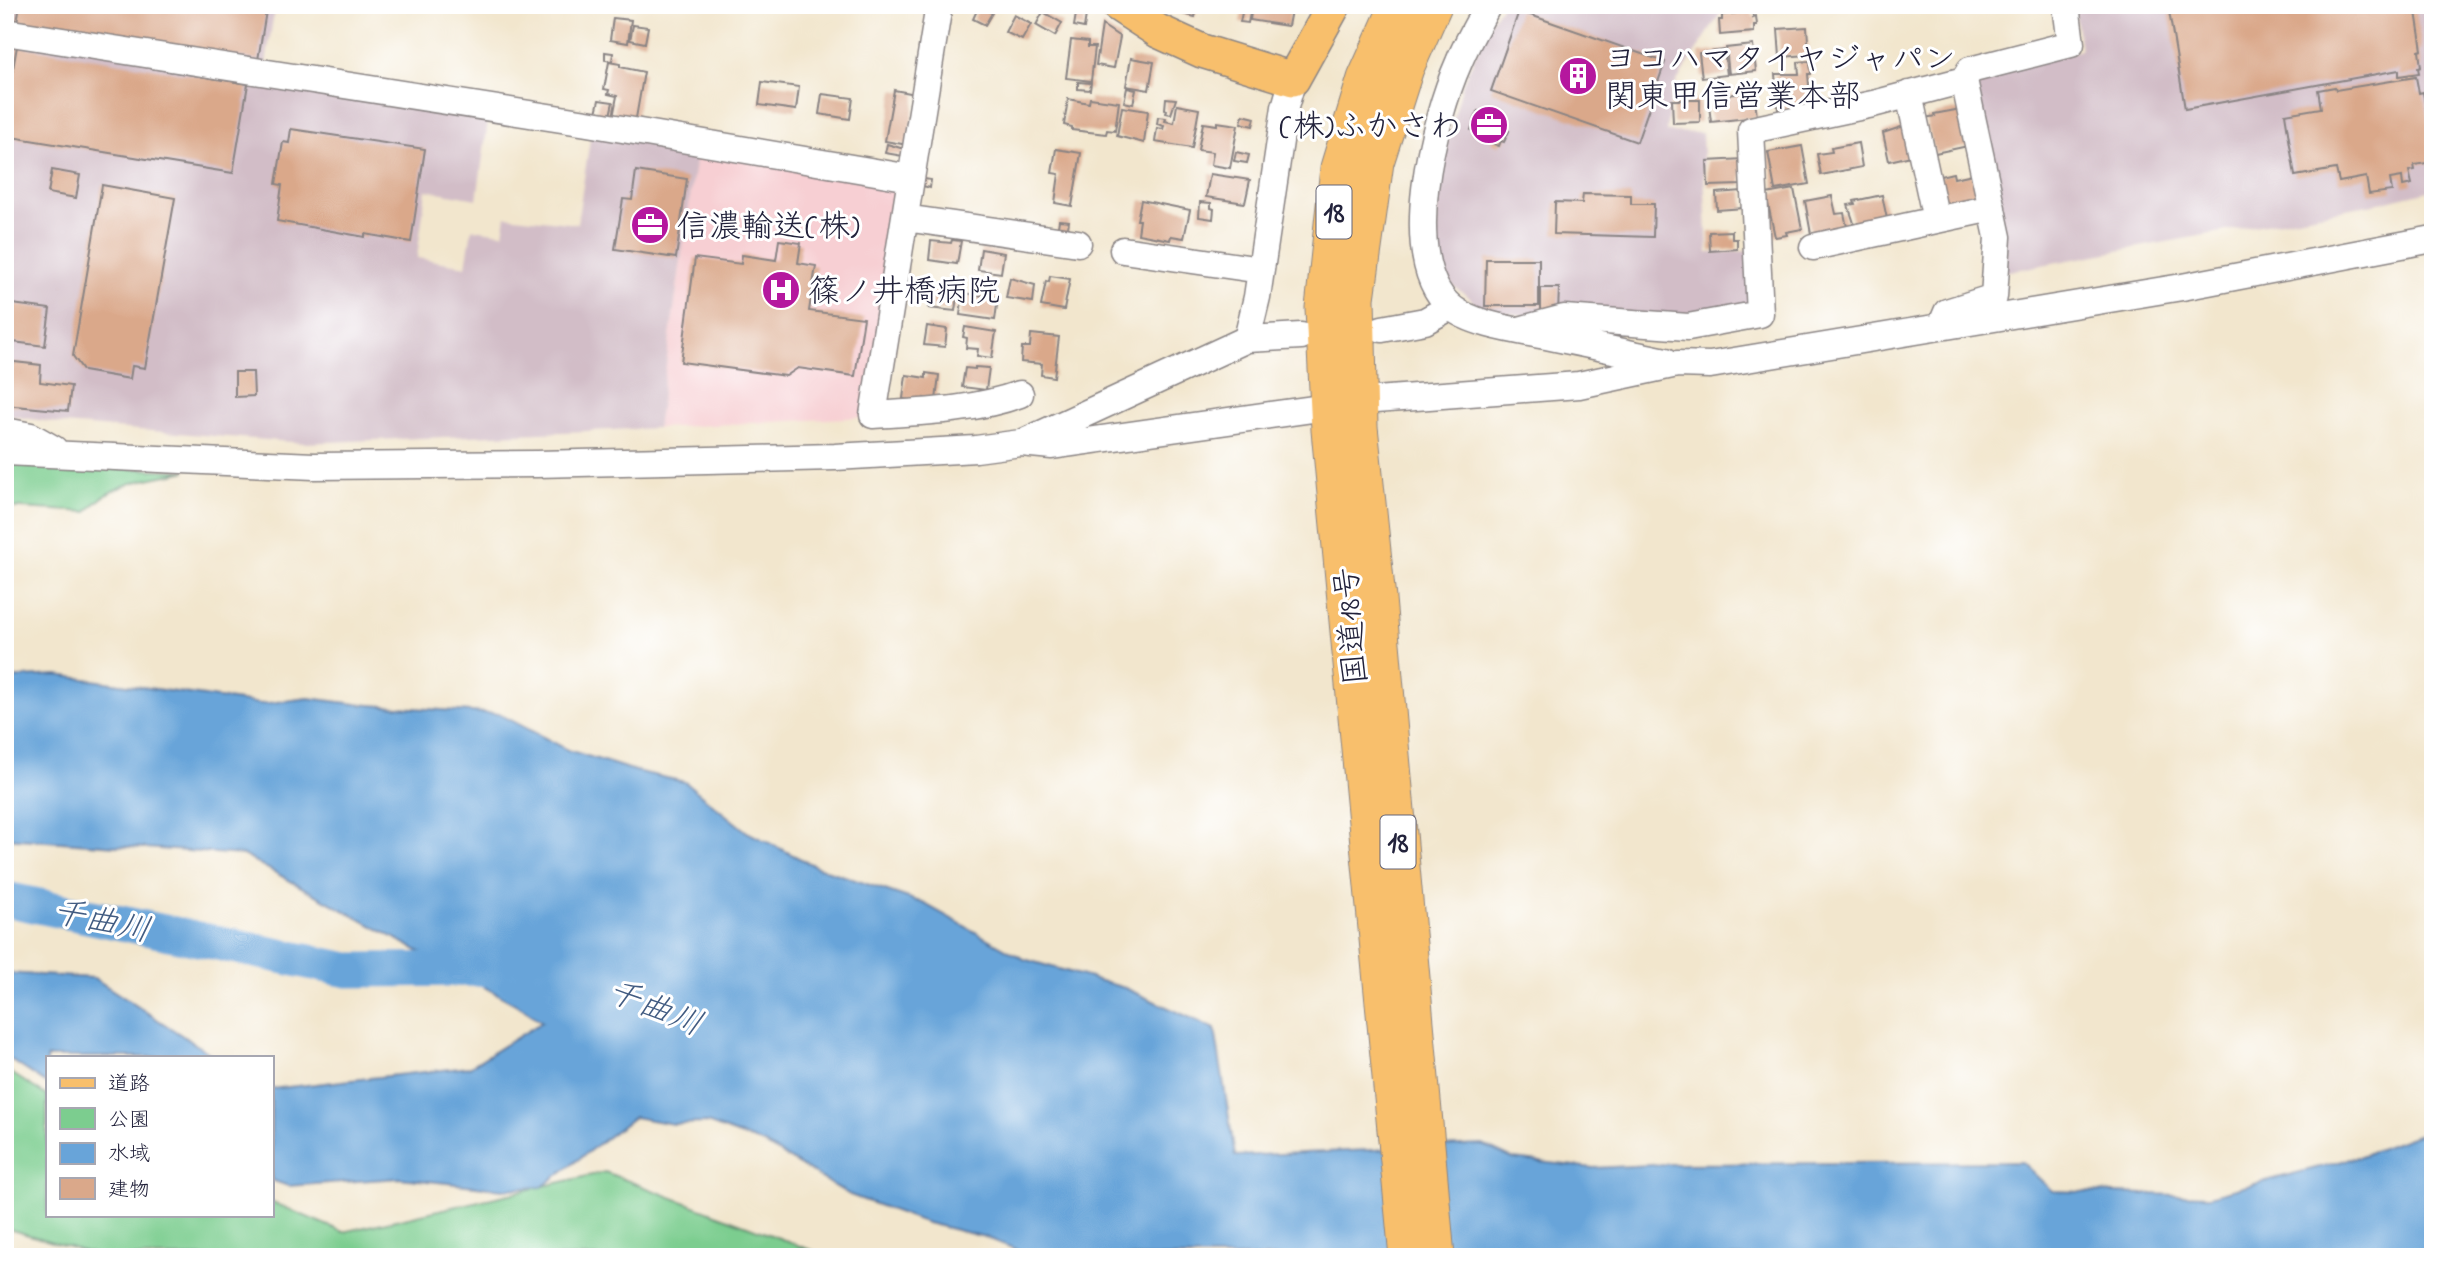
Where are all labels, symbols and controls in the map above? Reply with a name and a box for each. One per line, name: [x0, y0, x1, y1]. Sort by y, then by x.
place label: ヨコハマタイヤジャパン 関東甲信営業本部: [1605, 38, 1956, 122]
building icon: ヨコハマタイヤジャパン 関東甲信営業本部: [1557, 55, 1599, 97]
office icon: (株)ふかさわ: [1468, 104, 1510, 146]
place label: (株)ふかさわ: [1279, 105, 1462, 152]
road number: 18: [1316, 186, 1352, 238]
office icon: 信濃輸送(株): [629, 204, 671, 246]
place label: 信濃輸送(株): [677, 205, 860, 252]
hospital icon: 篠ノ井橋病院: [760, 269, 802, 311]
place label: 篠ノ井橋病院: [808, 270, 1000, 317]
street label: 国道18号: [1325, 565, 1382, 687]
road number: 18: [1380, 816, 1416, 869]
water label: 千曲川: [48, 889, 155, 957]
water label: 千曲川: [600, 969, 709, 1051]
legend: [46, 1056, 273, 1216]
text: 道路: [108, 1070, 150, 1100]
text: 公園: [108, 1106, 150, 1136]
text: 水域: [108, 1140, 150, 1170]
text: 建物: [108, 1176, 150, 1206]

